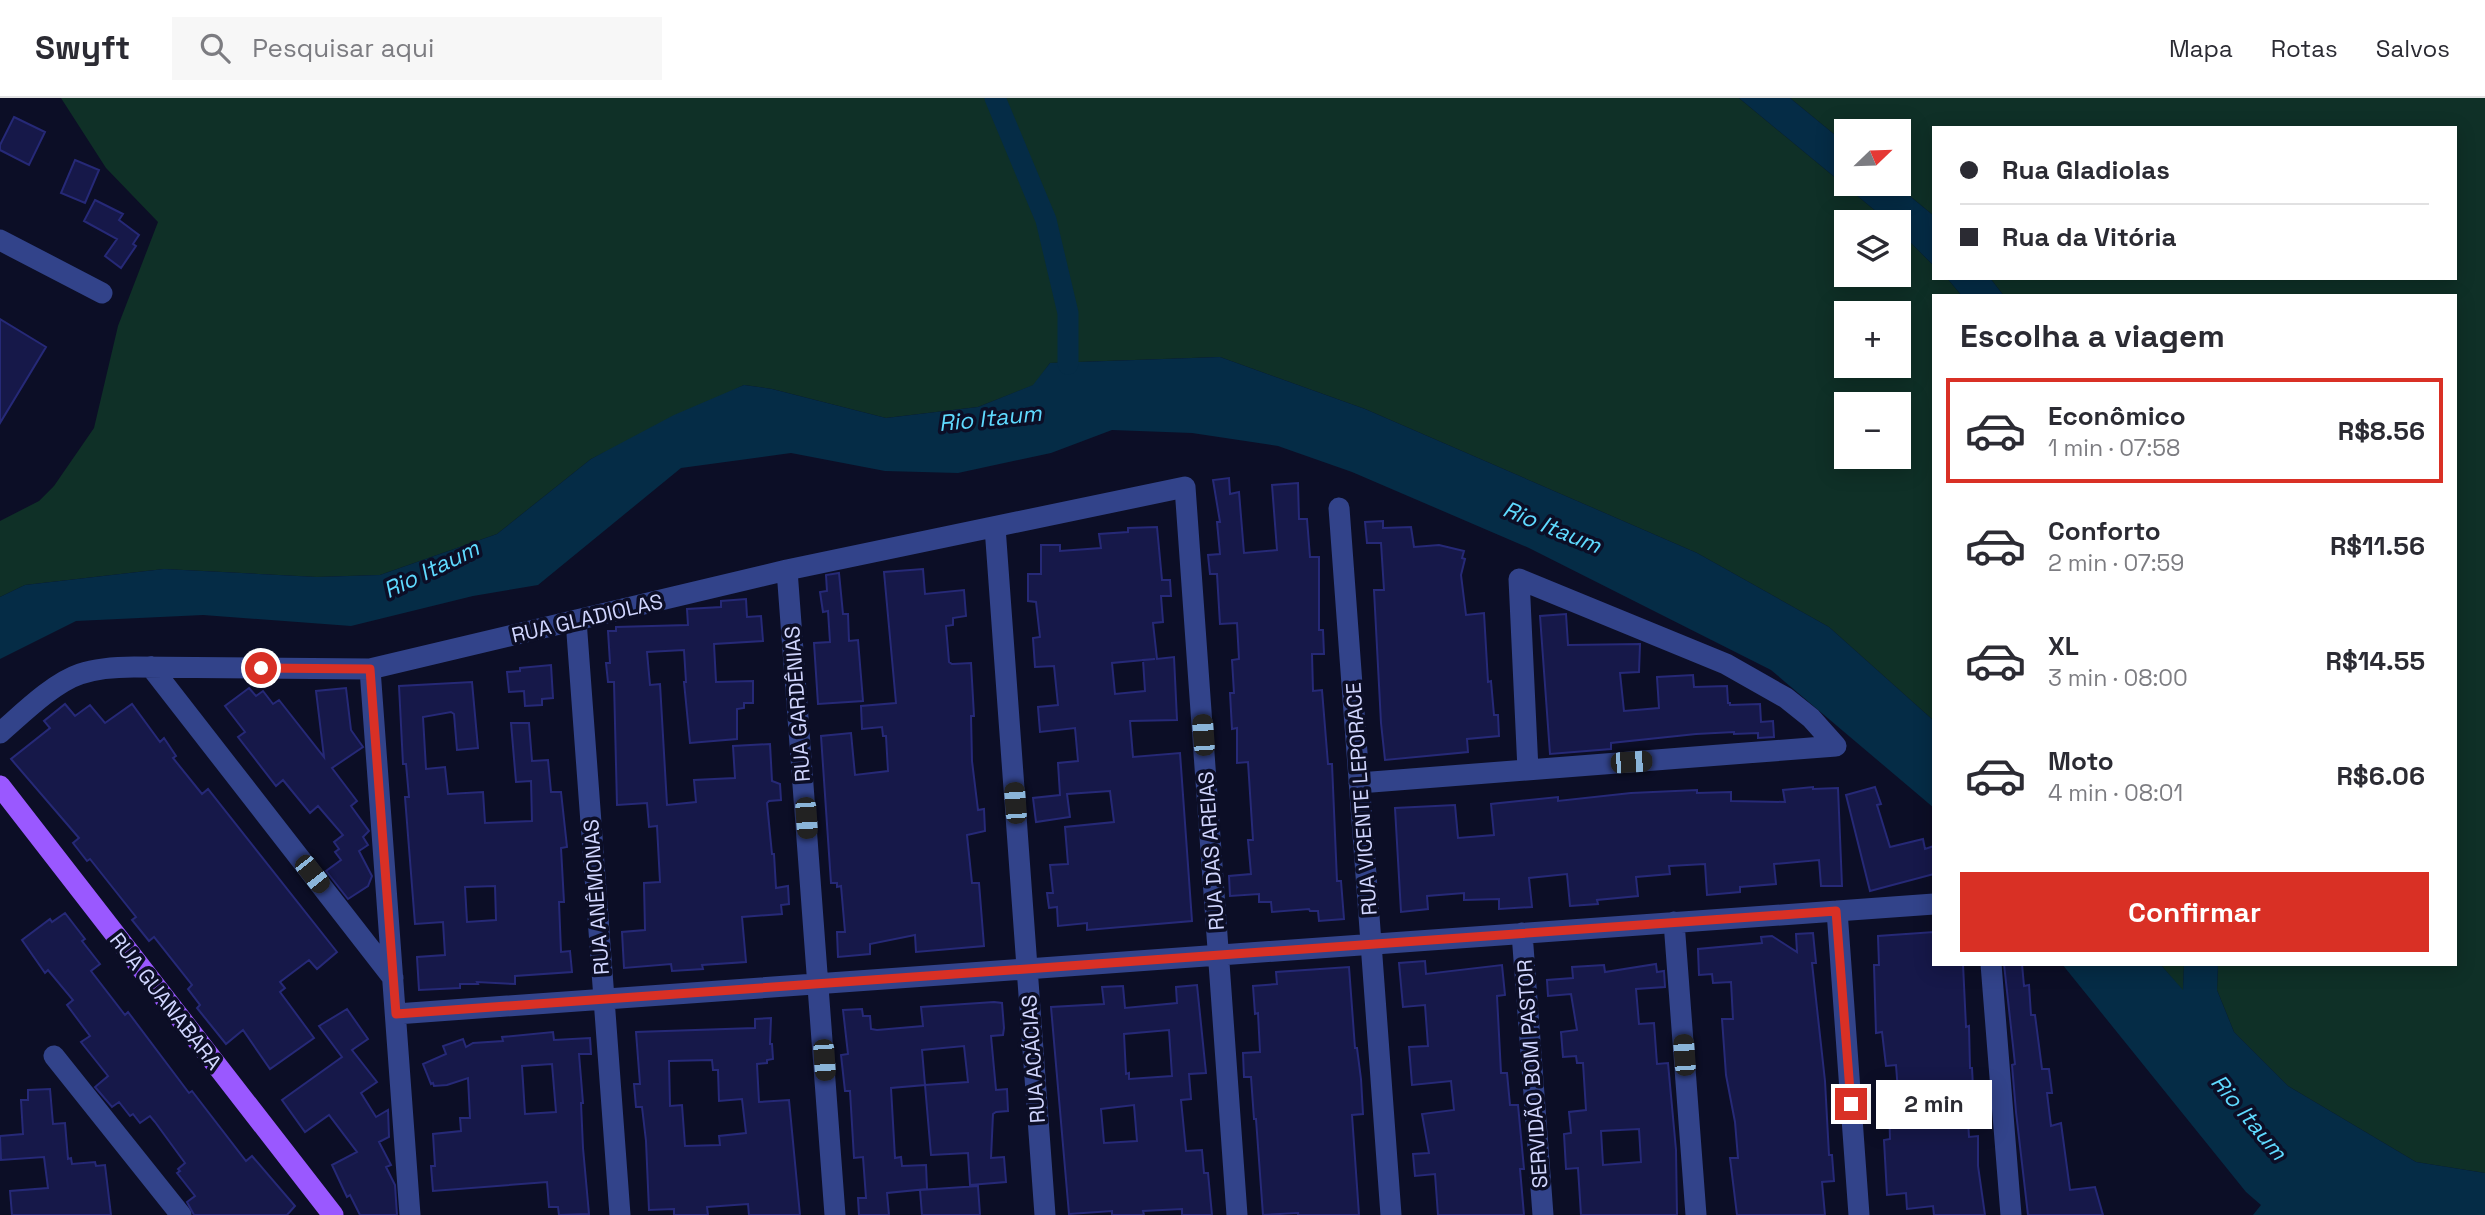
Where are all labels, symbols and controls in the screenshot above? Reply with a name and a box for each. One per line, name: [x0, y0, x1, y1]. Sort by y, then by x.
search box: [172, 17, 662, 80]
text: Swyft: [35, 27, 130, 69]
icon: search: [196, 29, 234, 67]
text: Pesquisar aqui: [252, 31, 434, 65]
text: Mapa: [2169, 33, 2233, 64]
text: Rotas: [2271, 33, 2338, 64]
text: Salvos: [2376, 33, 2450, 64]
north arrow: [1834, 119, 1911, 196]
map controls: [1834, 119, 1911, 469]
text: Rua Gladiolas: [2002, 153, 2170, 187]
button: layers: [1834, 210, 1911, 287]
text: Rua da Vitória: [2002, 220, 2177, 254]
button: +: [1834, 301, 1911, 378]
text: Escolha a viagem: [1960, 316, 2225, 356]
button: −: [1834, 392, 1911, 469]
water label: Rio Itaum: [937, 398, 1044, 438]
icon: car: [1964, 399, 2027, 462]
text: Econômico: [2048, 399, 2186, 433]
text: R$8.56: [2338, 414, 2425, 448]
text: 1 min · 07:58: [2048, 433, 2180, 463]
water label: Rio Itaum: [1499, 494, 1607, 561]
icon: car: [1964, 514, 2027, 577]
text: Conforto: [2048, 514, 2161, 548]
text: R$11.56: [2330, 529, 2425, 563]
water label: Rio Itaum: [378, 532, 485, 605]
text: 2 min · 07:59: [2048, 548, 2184, 578]
street label: RUA GLADIOLAS: [509, 587, 665, 649]
street label: RUA GARDÊNIAS: [778, 625, 816, 783]
icon: car: [1964, 629, 2027, 692]
text: XL: [2048, 629, 2079, 663]
text: R$14.55: [2326, 644, 2425, 678]
route start: [245, 652, 277, 684]
text: 3 min · 08:00: [2048, 663, 2188, 693]
street label: RUA VICENTE LEPORACE: [1339, 682, 1383, 916]
car: [1192, 713, 1215, 757]
icon: car: [1964, 744, 2027, 807]
text: Moto: [2048, 744, 2114, 778]
car: [1610, 750, 1653, 774]
text: R$6.06: [2336, 759, 2425, 793]
street label: RUA DAS AREIAS: [1192, 770, 1230, 932]
text: 4 min · 08:01: [2048, 778, 2183, 808]
car: [1004, 781, 1027, 825]
car: [795, 796, 818, 840]
street label: RUA ANÊMONAS: [577, 818, 615, 976]
car: [291, 851, 334, 897]
button: Confirmar: [1960, 872, 2429, 952]
street label: RUA GUANABARA: [104, 927, 228, 1075]
street label: SERVIDÃO BOM PASTOR: [1511, 959, 1553, 1189]
street label: RUA ACÁCIAS: [1015, 994, 1051, 1124]
car: [1673, 1033, 1696, 1077]
car: [813, 1038, 836, 1082]
water label: Rio Itaum: [2204, 1068, 2294, 1167]
callout: 2 min: [1876, 1080, 1991, 1128]
route end: [1835, 1088, 1867, 1120]
text: 2 min: [1904, 1089, 1964, 1119]

